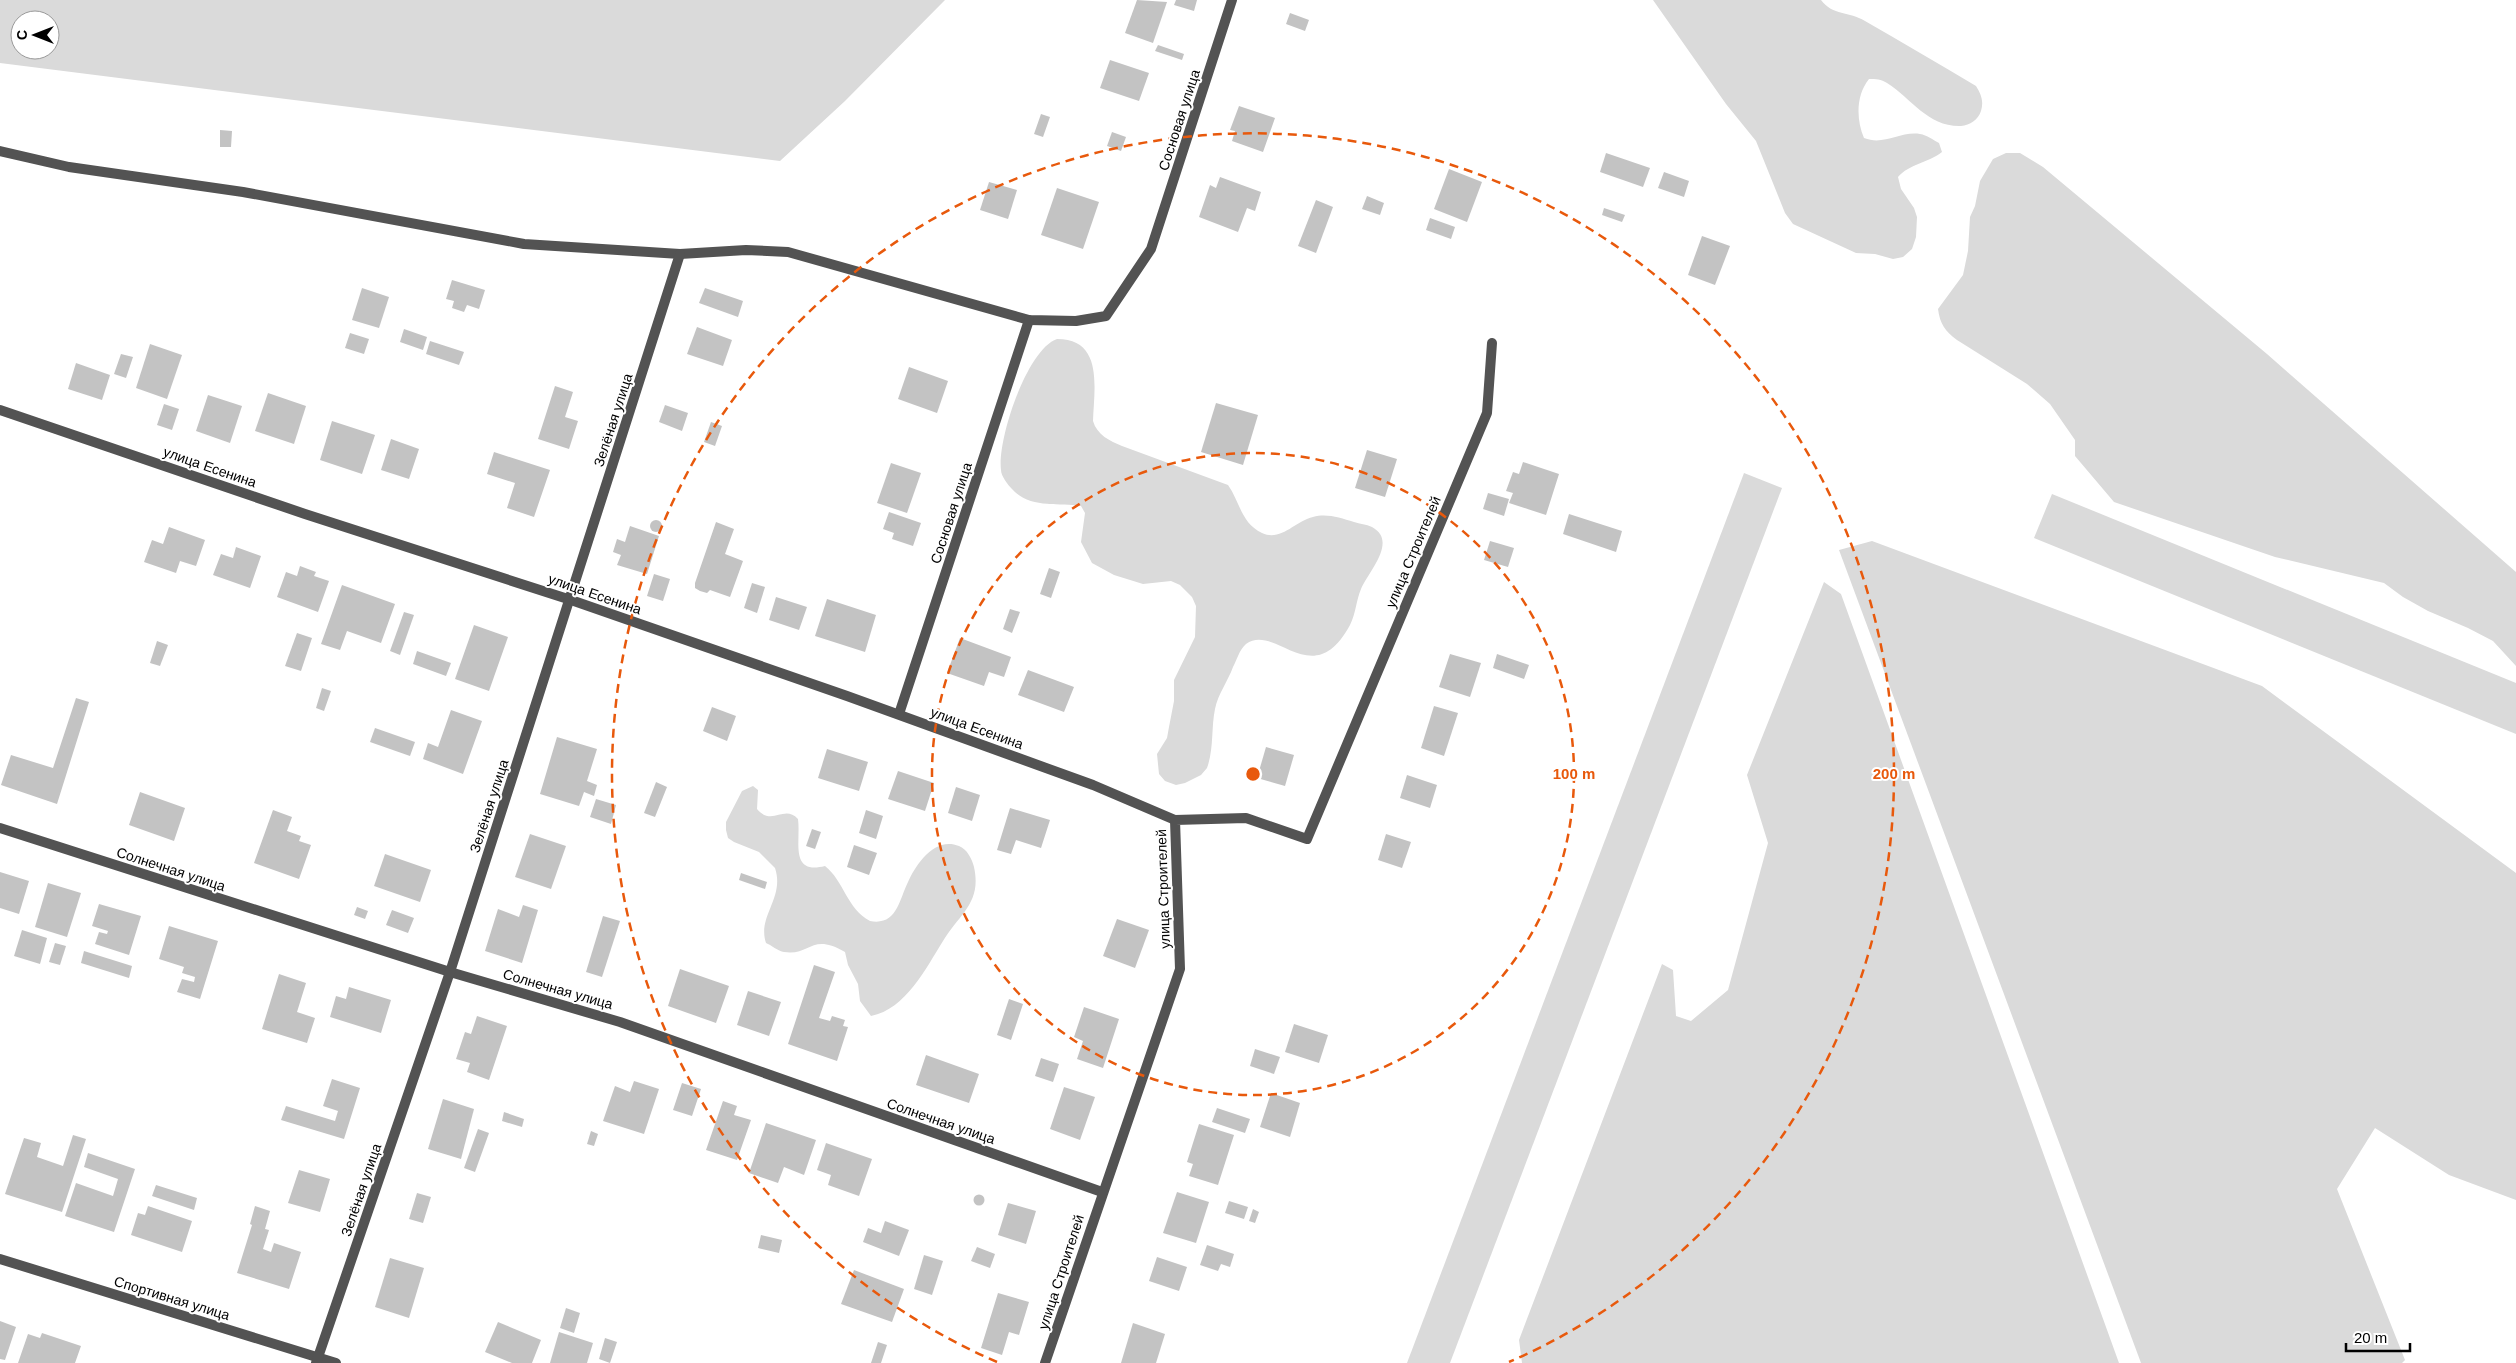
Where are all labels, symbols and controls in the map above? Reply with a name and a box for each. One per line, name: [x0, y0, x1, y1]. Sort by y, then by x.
north arrow: [10, 10, 60, 60]
text: С: [14, 30, 30, 40]
street label: Сосновая улица: [1155, 67, 1203, 173]
street label: Зелёная улица: [590, 371, 636, 469]
street label: улица Есенина: [161, 444, 259, 490]
street label: Сосновая улица: [927, 460, 975, 566]
street label: улица Строителей: [1382, 494, 1444, 610]
street label: улица Есенина: [546, 571, 644, 617]
street label: улица Есенина: [928, 704, 1026, 752]
street label: Зелёная улица: [466, 757, 512, 855]
centre of rings: [1244, 765, 1262, 783]
text: 100 m: [1553, 765, 1595, 782]
text: 200 m: [1873, 765, 1915, 782]
street label: улица Строителей: [1153, 829, 1173, 949]
street label: Солнечная улица: [115, 844, 228, 894]
street label: Солнечная улица: [501, 966, 615, 1012]
street label: Солнечная улица: [885, 1095, 997, 1147]
street label: Зелёная улица: [338, 1141, 384, 1239]
street label: улица Строителей: [1035, 1213, 1087, 1331]
street label: Спортивная улица: [112, 1273, 232, 1323]
scale bar: [2346, 1320, 2410, 1352]
text: 20 m: [2354, 1329, 2387, 1346]

